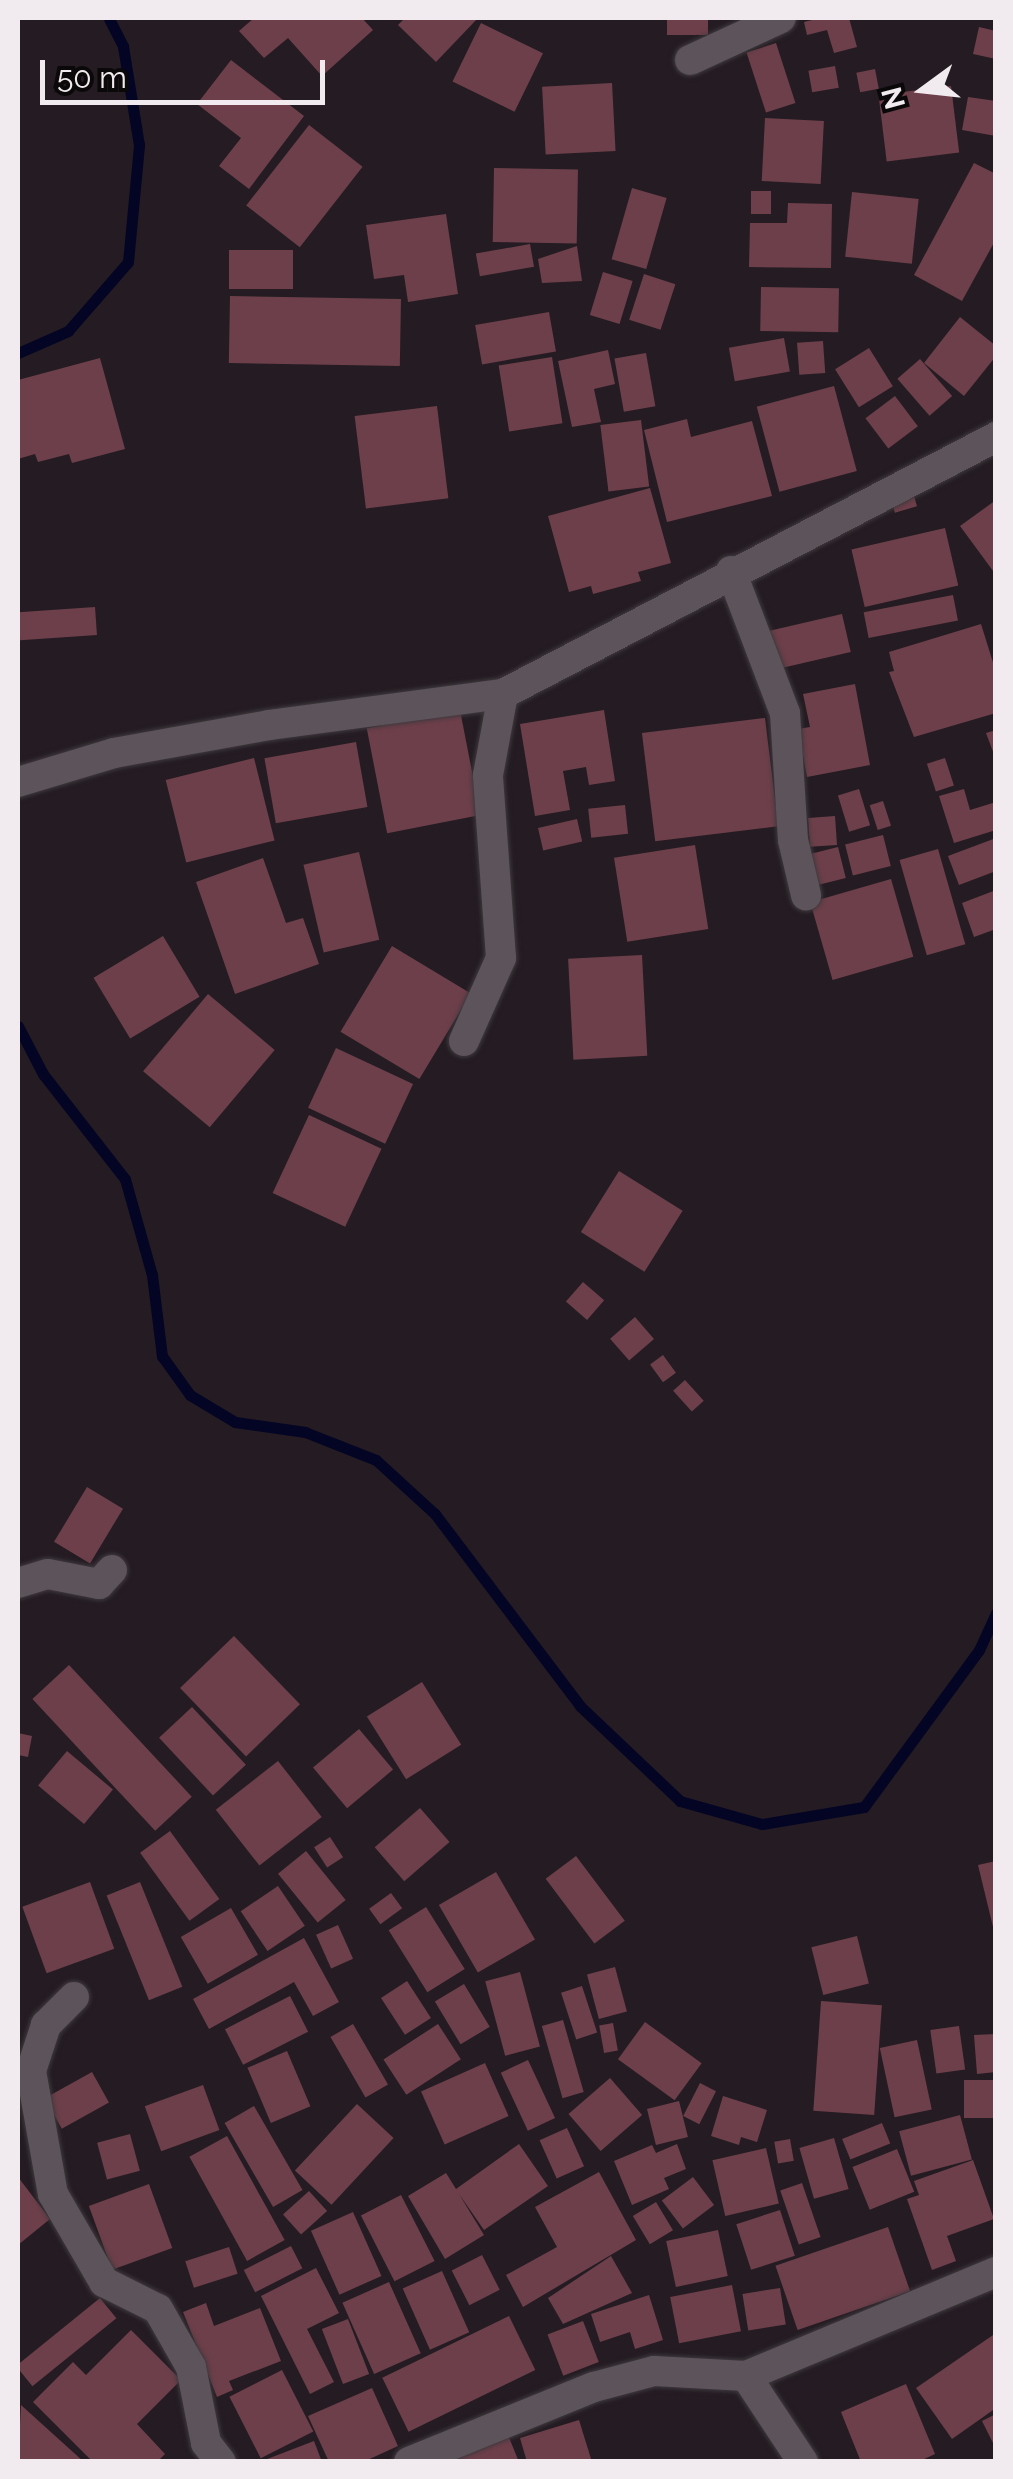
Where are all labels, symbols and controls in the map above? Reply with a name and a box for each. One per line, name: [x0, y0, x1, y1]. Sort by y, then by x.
scale bar: [45, 40, 330, 102]
north arrow: [873, 40, 973, 140]
text: 50 m: [57, 60, 127, 95]
text: N: [875, 83, 912, 112]

